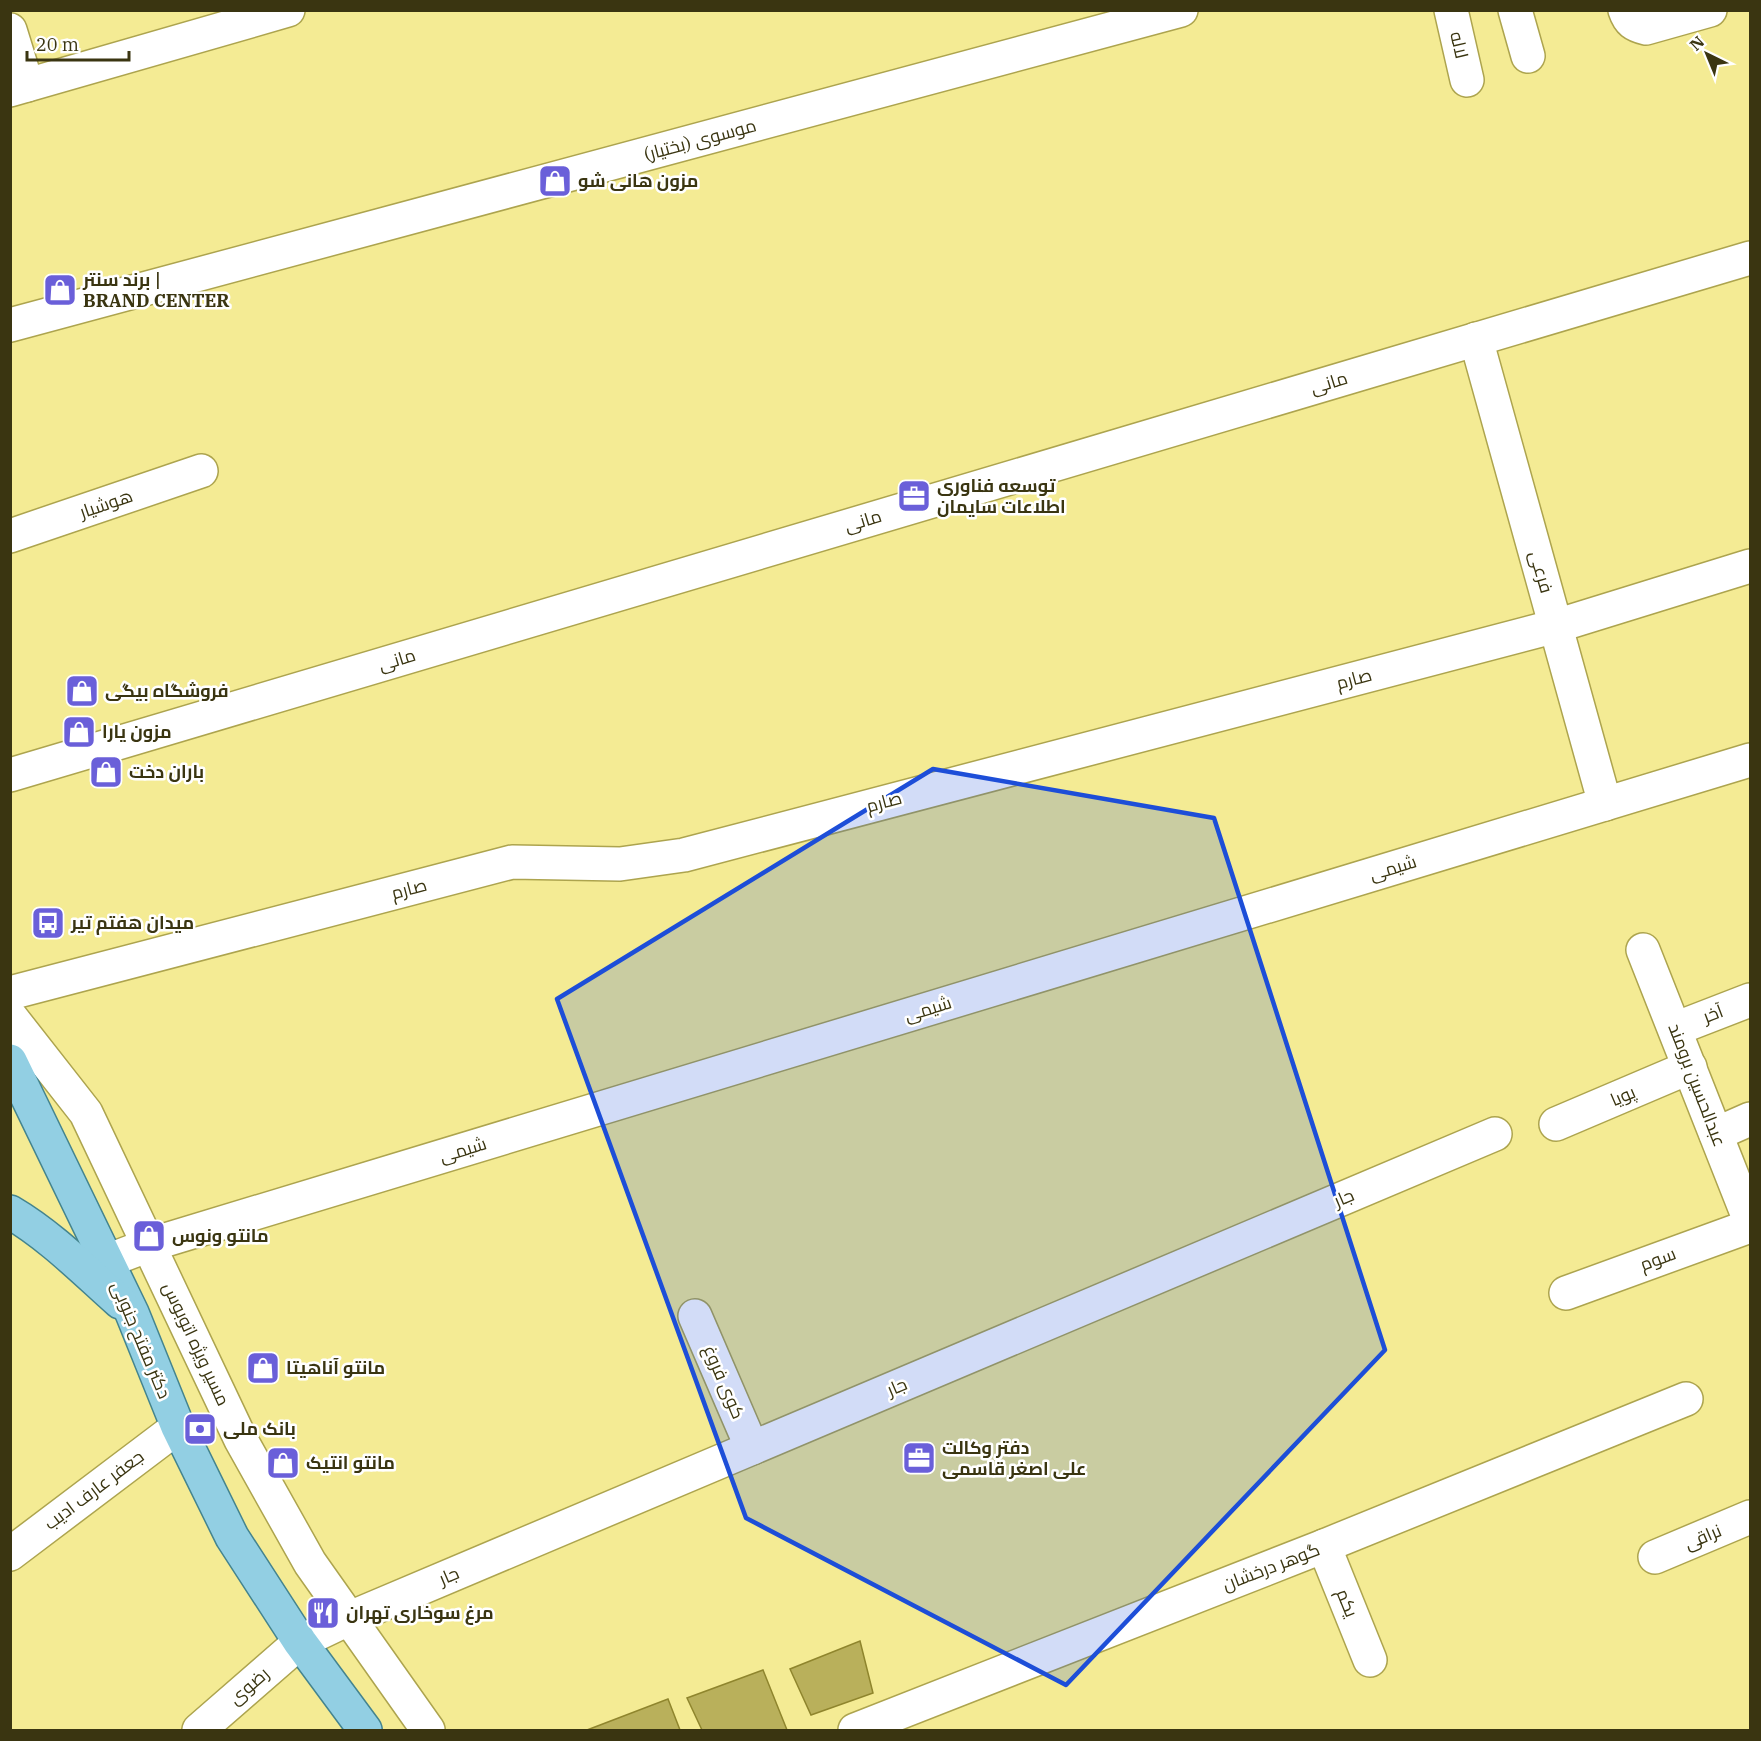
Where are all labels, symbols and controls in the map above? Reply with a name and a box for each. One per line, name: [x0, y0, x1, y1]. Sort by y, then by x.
scale bar: [27, 24, 129, 62]
north arrow: [1677, 24, 1737, 84]
street label: لاله: [1445, 29, 1474, 61]
text: N: [1685, 31, 1708, 55]
text: 20 m: [36, 33, 79, 56]
street label: موسوی (بختیار): [641, 113, 759, 166]
shop icon: مزون هانی شو: [537, 163, 573, 199]
place label: مزون هانی شو: [578, 169, 698, 192]
place label: برند سنتر | BRAND CENTER: [82, 268, 230, 312]
shop icon: برند سنتر | BRAND CENTER: [42, 272, 78, 308]
street label: مانی: [1308, 366, 1350, 399]
place label: توسعه فناوری اطلاعات سایمان: [937, 474, 1066, 518]
office icon: توسعه فناوری اطلاعات سایمان: [896, 478, 932, 514]
street label: هوشیار: [75, 484, 136, 524]
street label: مانی: [842, 504, 884, 537]
street label: فرعی: [1525, 548, 1558, 596]
street label: مانی: [376, 643, 418, 676]
street label: صارم: [1333, 663, 1375, 695]
shop icon: فروشگاه بیگی: [64, 673, 100, 709]
place label: فروشگاه بیگی: [105, 679, 229, 702]
shop icon: مزون یارا: [61, 714, 97, 750]
place label: مزون یارا: [102, 720, 172, 743]
shop icon: باران دخت: [88, 754, 124, 790]
place label: باران دخت: [129, 760, 204, 783]
street label: صارم: [863, 786, 905, 818]
street label: شیمی: [1366, 849, 1419, 886]
street label: صارم: [388, 873, 430, 905]
bus stop icon: میدان هفتم تیر: [30, 905, 66, 941]
place label: میدان هفتم تیر: [70, 911, 194, 935]
street label: شیمی: [901, 990, 954, 1027]
street label: آخر: [1698, 999, 1727, 1028]
street label: عبدالحسین برومند: [1663, 1020, 1732, 1150]
street label: پویا: [1607, 1080, 1640, 1112]
street label: شیمی: [436, 1131, 489, 1168]
street label: جار: [1329, 1183, 1358, 1212]
shop icon: مانتو ونوس: [131, 1218, 167, 1254]
place label: مانتو ونوس: [172, 1224, 269, 1247]
street label: سوم: [1637, 1241, 1679, 1277]
street label: دکتر مفتح جنوبی: [106, 1278, 176, 1402]
street label: مسیر ویژه اتوبوس: [158, 1278, 235, 1409]
street label: کوی فروغ: [698, 1341, 750, 1423]
shop icon: مانتو آناهیتا: [245, 1350, 281, 1386]
place label: مانتو آناهیتا: [286, 1356, 385, 1379]
street label: جار: [882, 1372, 911, 1401]
bank icon: بانک ملی: [182, 1411, 218, 1447]
place label: بانک ملی: [223, 1417, 296, 1440]
place label: دفتر وکالت علی اصغر قاسمی: [942, 1436, 1086, 1480]
office icon: دفتر وکالت علی اصغر قاسمی: [901, 1440, 937, 1476]
street label: جعفر عارف ادیب: [39, 1445, 148, 1535]
shop icon: مانتو انتیک: [265, 1445, 301, 1481]
place label: مانتو انتیک: [306, 1451, 395, 1474]
street label: نراقی: [1681, 1518, 1725, 1555]
street label: گوهر درخشان: [1219, 1537, 1323, 1596]
street label: جار: [434, 1561, 463, 1590]
street label: یکم: [1331, 1585, 1364, 1621]
restaurant icon: مرغ سوخاری تهران: [305, 1595, 341, 1631]
place label: مرغ سوخاری تهران: [346, 1601, 494, 1625]
street label: رضوی: [224, 1662, 274, 1709]

